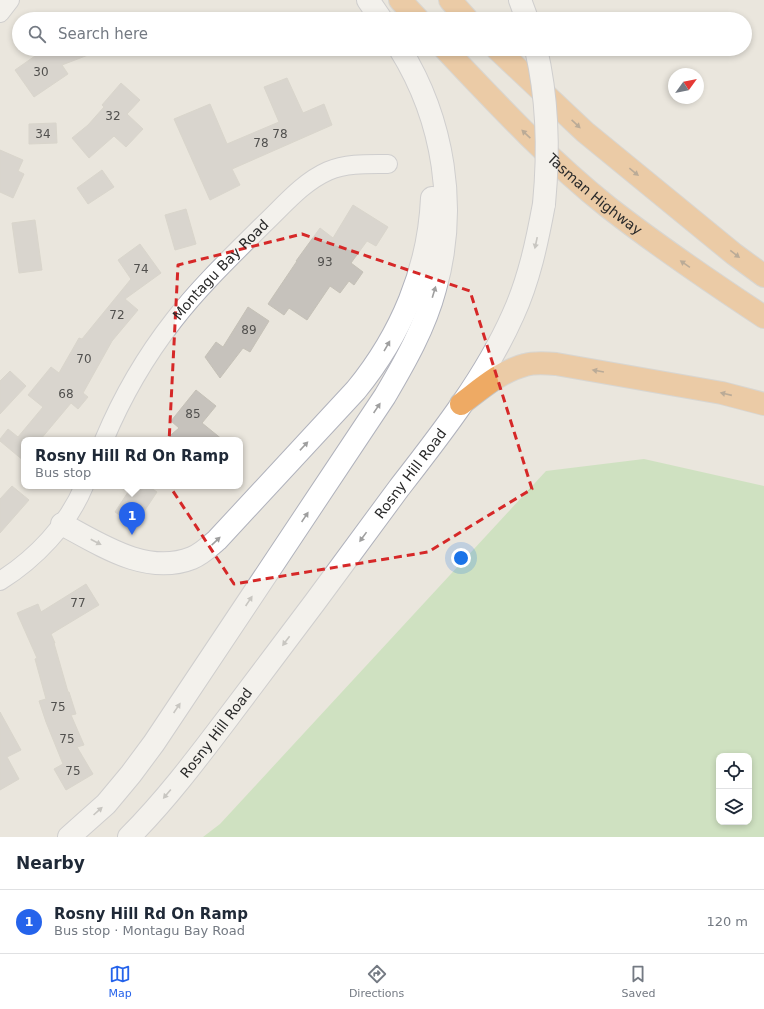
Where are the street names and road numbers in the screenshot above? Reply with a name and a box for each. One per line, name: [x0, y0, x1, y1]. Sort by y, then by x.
street label: Tasman Highway: [544, 150, 645, 238]
street label: Montagu Bay Road: [169, 216, 272, 323]
street label: Rosny Hill Road: [371, 425, 450, 522]
street label: Rosny Hill Road: [177, 685, 255, 781]

